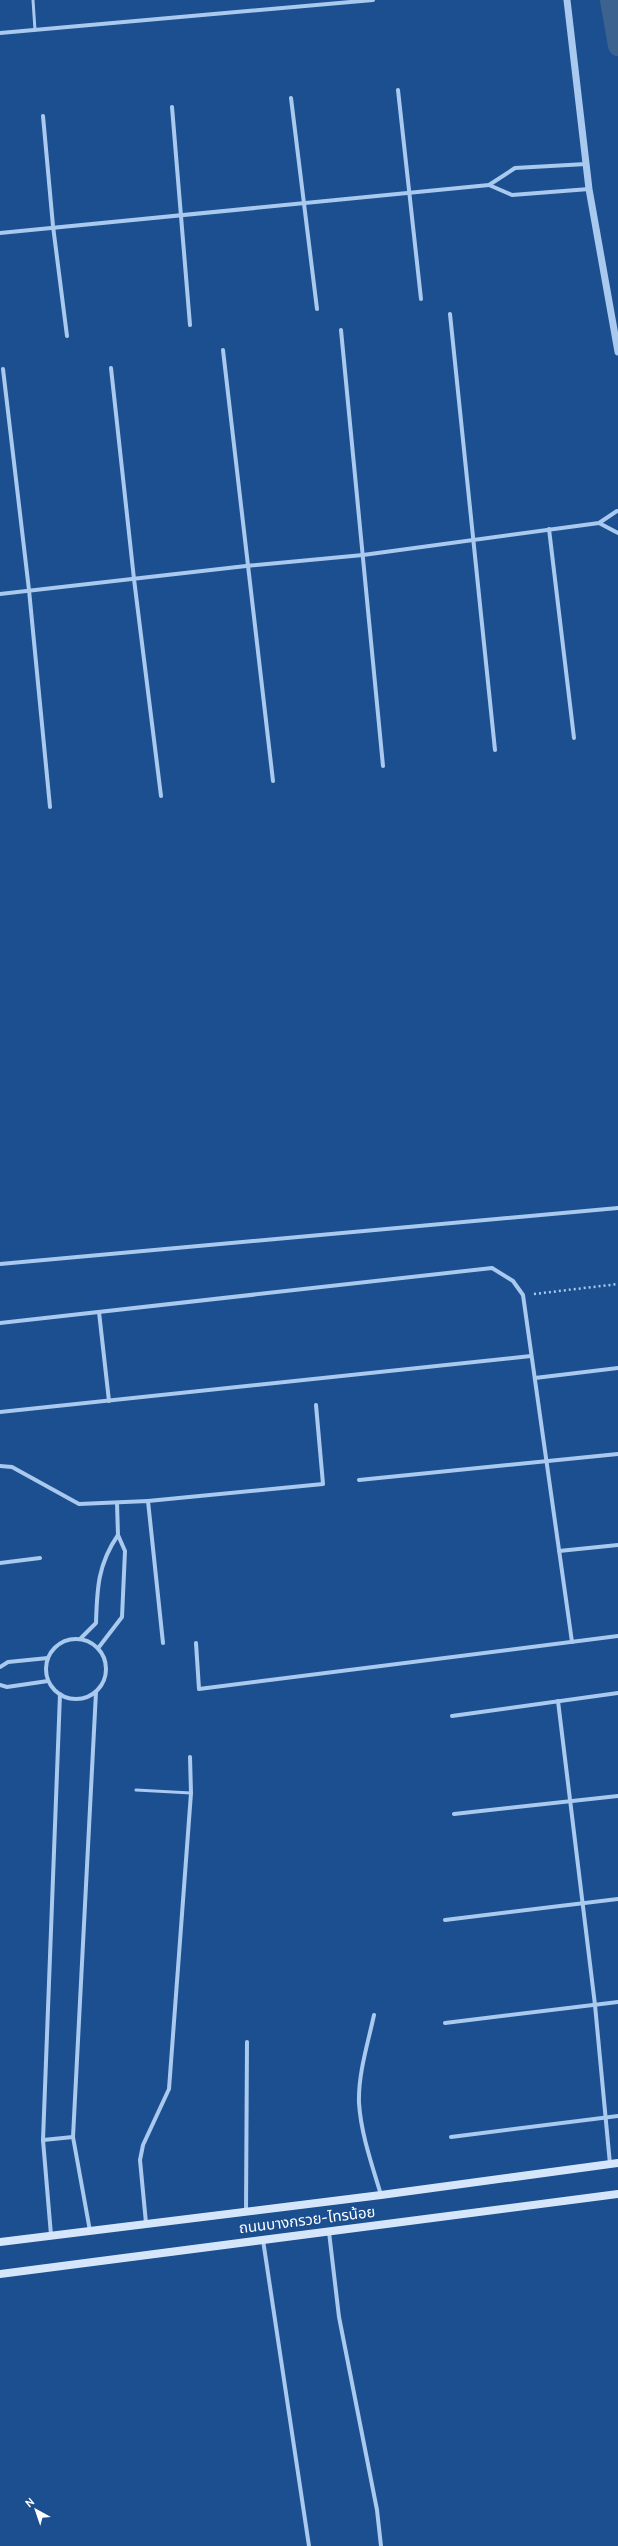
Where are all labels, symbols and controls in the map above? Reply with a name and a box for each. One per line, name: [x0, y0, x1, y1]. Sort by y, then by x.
street label: ถนนบางกรวย-ไทรน้อย: [238, 2203, 376, 2237]
north arrow: [16, 2490, 56, 2530]
text: N: [22, 2494, 37, 2510]

